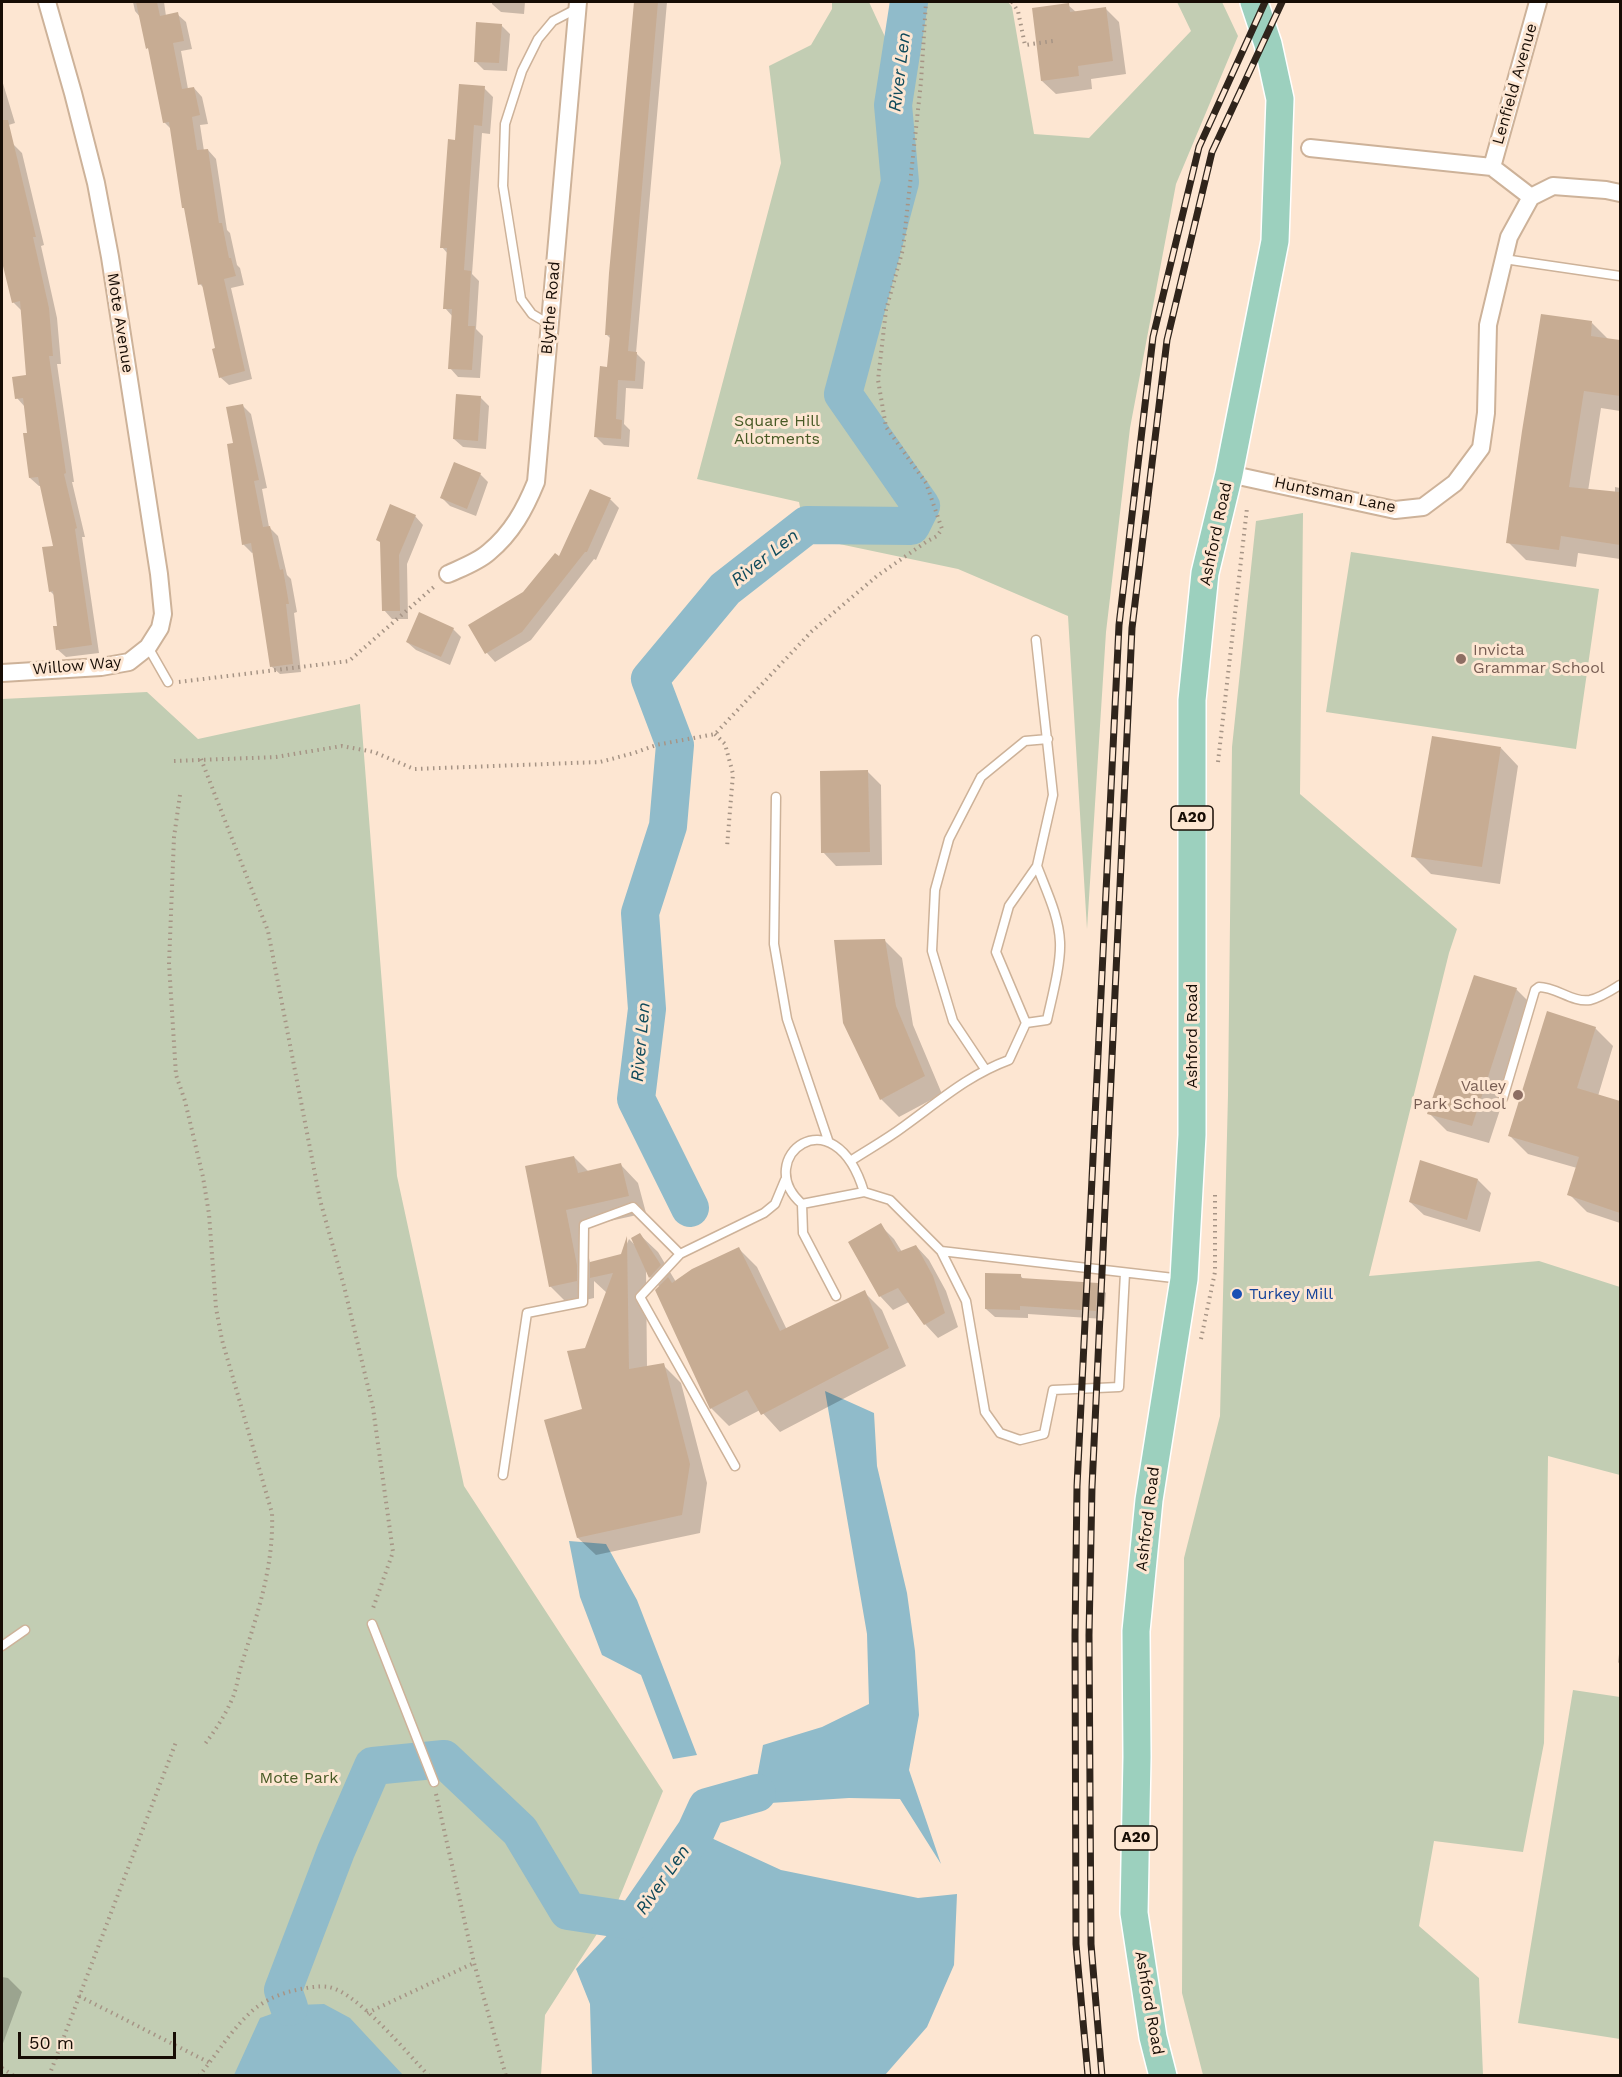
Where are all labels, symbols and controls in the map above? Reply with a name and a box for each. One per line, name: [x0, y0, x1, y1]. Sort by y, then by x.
street label: Lenfield Avenue: [1489, 21, 1541, 147]
water label: River Len: [884, 31, 916, 113]
street label: Blythe Road: [537, 261, 565, 355]
street label: Mote Avenue: [103, 272, 137, 374]
park label: Square Hill Allotments: [734, 411, 820, 449]
street label: Huntsman Lane: [1272, 473, 1398, 517]
street label: Ashford Road: [1196, 481, 1236, 587]
water label: River Len: [727, 525, 803, 591]
place label: Invicta Grammar School: [1473, 640, 1605, 678]
marker: Invicta Grammar School: [1454, 652, 1468, 666]
street label: Willow Way: [32, 653, 122, 679]
road number: A20: [1171, 806, 1213, 830]
street label: Ashford Road: [1182, 983, 1202, 1089]
water label: River Len: [627, 1001, 655, 1083]
place label: Valley Park School: [1413, 1076, 1506, 1114]
marker: Valley Park School: [1511, 1088, 1525, 1102]
place label: Turkey Mill: [1249, 1284, 1333, 1304]
marker: Turkey Mill: [1230, 1287, 1244, 1301]
street label: Ashford Road: [1132, 1466, 1164, 1572]
park label: Mote Park: [260, 1768, 338, 1788]
road number: A20: [1115, 1826, 1157, 1850]
water label: River Len: [631, 1841, 695, 1919]
street label: Ashford Road: [1130, 1950, 1168, 2056]
scale bar: [21, 2020, 178, 2058]
text: 50 m: [29, 2032, 74, 2053]

